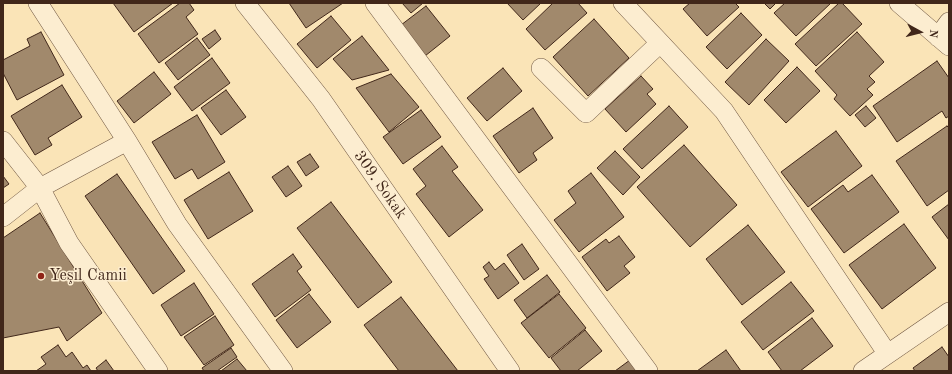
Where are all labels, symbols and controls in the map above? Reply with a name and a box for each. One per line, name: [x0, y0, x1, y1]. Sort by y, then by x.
north arrow: [900, 12, 940, 52]
text: N: [926, 29, 938, 38]
street label: 309. Sokak: [349, 147, 411, 223]
place label: Yeşil Camii: [49, 266, 127, 286]
marker: Yeşil Camii: [36, 271, 46, 281]

